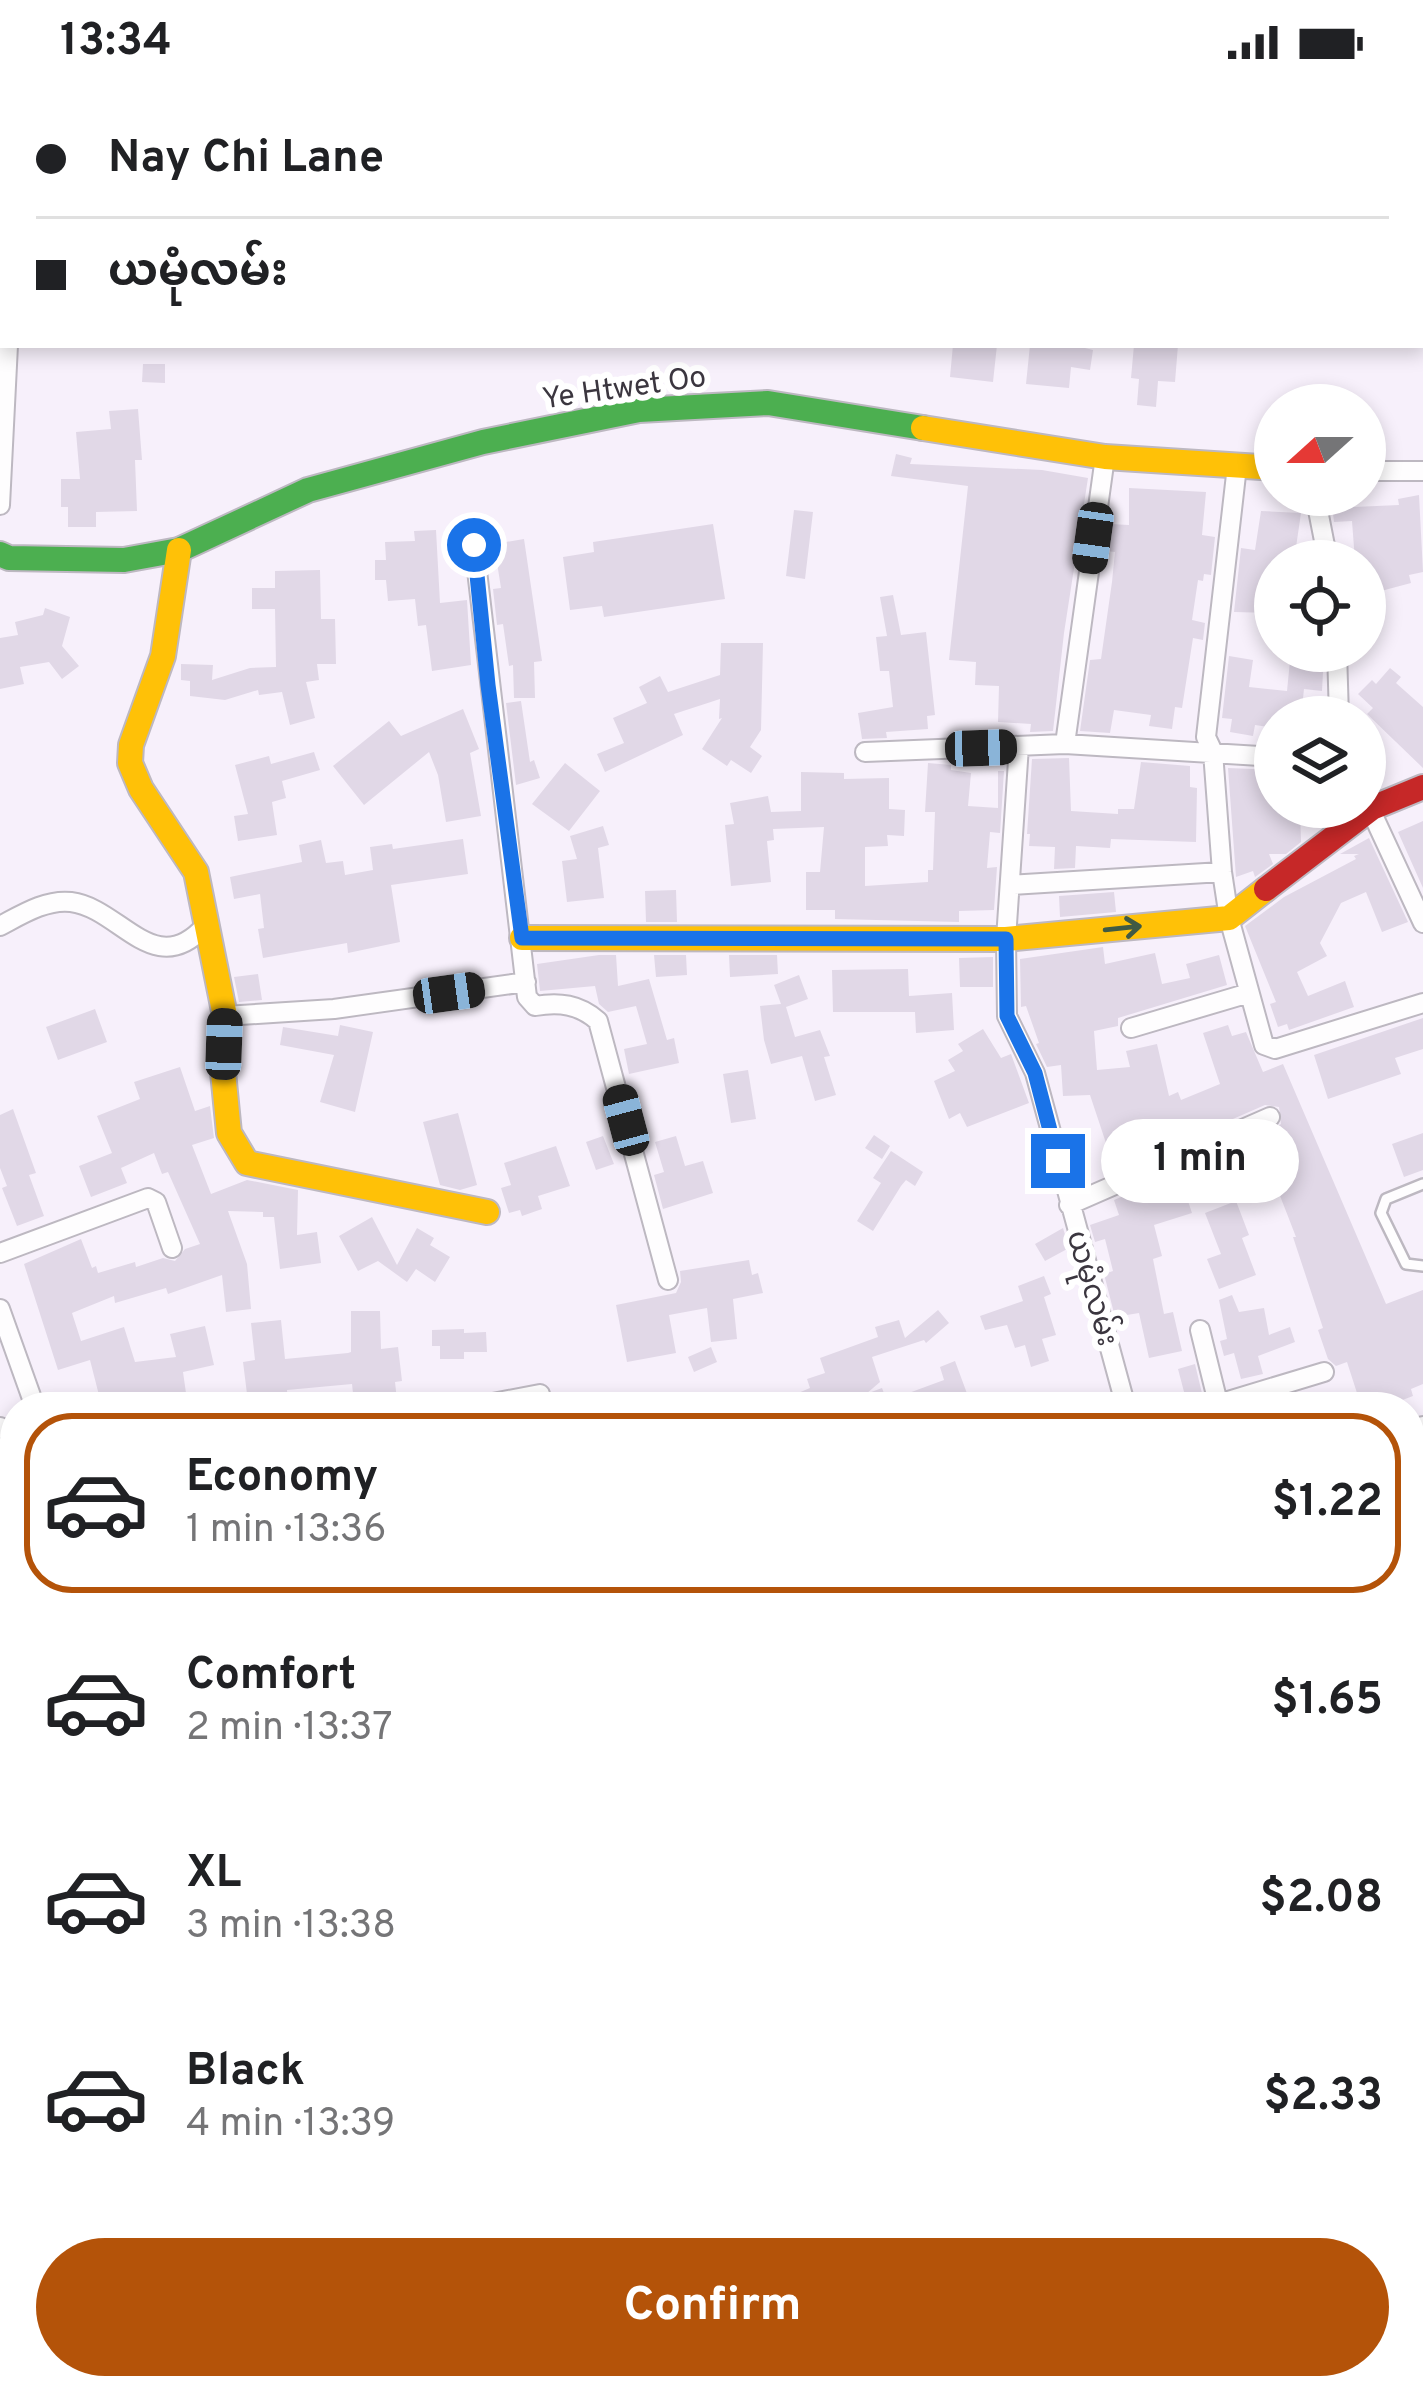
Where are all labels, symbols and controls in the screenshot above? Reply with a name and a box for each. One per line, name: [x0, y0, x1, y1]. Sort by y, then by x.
text: 13:34: [60, 14, 172, 71]
text: Nay Chi Lane: [108, 131, 384, 188]
text: ယမုံလမ်း: [108, 245, 288, 302]
street label: Ye Htwet Oo: [540, 360, 709, 419]
north arrow: [1254, 384, 1386, 516]
map controls: [1254, 384, 1386, 828]
car: [1070, 500, 1116, 576]
route start: [447, 518, 501, 572]
button: locate: [1254, 540, 1386, 672]
button: layers: [1254, 696, 1386, 828]
car: [944, 729, 1018, 767]
one-way arrow: [1103, 916, 1142, 939]
car: [411, 970, 487, 1016]
car: [205, 1007, 243, 1081]
car: [599, 1081, 653, 1159]
callout: 1 min: [1100, 1119, 1298, 1203]
route end: [1031, 1134, 1085, 1188]
text: 1 min: [1153, 1136, 1247, 1185]
street label: ယမုံလမ်း: [1053, 1225, 1130, 1352]
icon: car: [42, 1449, 150, 1557]
text: Economy: [186, 1450, 378, 1507]
text: $1.22: [1272, 1475, 1383, 1532]
text: 1 min · 13:36: [186, 1507, 387, 1556]
icon: car: [42, 1647, 150, 1755]
text: Comfort: [186, 1648, 356, 1705]
text: $1.65: [1272, 1673, 1383, 1730]
text: 2 min · 13:37: [186, 1705, 393, 1754]
icon: car: [42, 1845, 150, 1953]
text: XL: [186, 1846, 241, 1903]
text: $2.08: [1259, 1871, 1383, 1928]
text: 3 min · 13:38: [186, 1903, 396, 1952]
icon: car: [42, 2043, 150, 2151]
text: Black: [186, 2044, 305, 2101]
text: $2.33: [1263, 2069, 1383, 2126]
text: 4 min · 13:39: [186, 2101, 395, 2150]
button: Confirm: [36, 2238, 1389, 2376]

